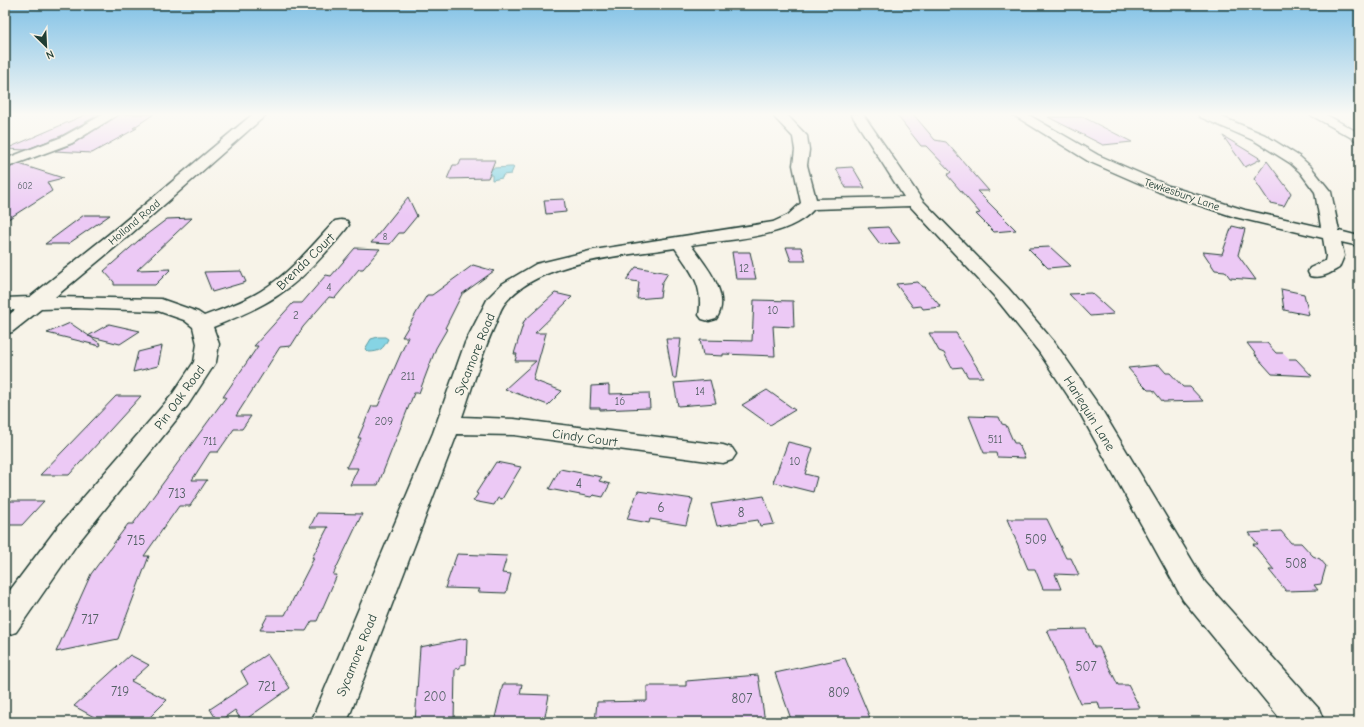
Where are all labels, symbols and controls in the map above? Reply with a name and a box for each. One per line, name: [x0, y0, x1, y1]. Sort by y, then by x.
north arrow: [26, 26, 66, 66]
text: N: [44, 47, 56, 62]
street label: Tewkesbury Lane: [1142, 175, 1222, 214]
house number: 602: [17, 181, 33, 191]
street label: Holland Road: [106, 197, 163, 248]
street label: Brenda Court: [273, 229, 338, 293]
house number: 8: [383, 232, 388, 242]
house number: 12: [739, 262, 749, 275]
house number: 4: [326, 281, 332, 294]
house number: 10: [767, 304, 779, 317]
house number: 2: [293, 309, 299, 322]
street label: Sycamore Road: [451, 311, 498, 397]
street label: Pin Oak Road: [151, 362, 208, 432]
house number: 211: [401, 370, 415, 383]
street label: Harlequin Lane: [1061, 373, 1119, 454]
house number: 14: [695, 385, 705, 398]
house number: 16: [615, 395, 625, 408]
house number: 209: [375, 415, 393, 428]
street label: Cindy Court: [551, 426, 620, 450]
house number: 511: [988, 433, 1002, 446]
house number: 711: [203, 435, 217, 448]
house number: 10: [789, 455, 801, 468]
house number: 4: [576, 476, 582, 491]
house number: 713: [168, 486, 186, 501]
house number: 6: [657, 500, 665, 515]
house number: 8: [738, 505, 745, 520]
house number: 509: [1025, 532, 1047, 547]
house number: 715: [127, 533, 145, 548]
house number: 508: [1285, 556, 1307, 571]
house number: 717: [81, 612, 99, 627]
street label: Sycamore Road: [333, 612, 380, 698]
house number: 507: [1075, 659, 1097, 674]
house number: 721: [258, 679, 276, 694]
house number: 719: [111, 684, 129, 699]
house number: 809: [828, 685, 850, 700]
house number: 200: [424, 689, 446, 704]
house number: 807: [732, 691, 752, 706]

